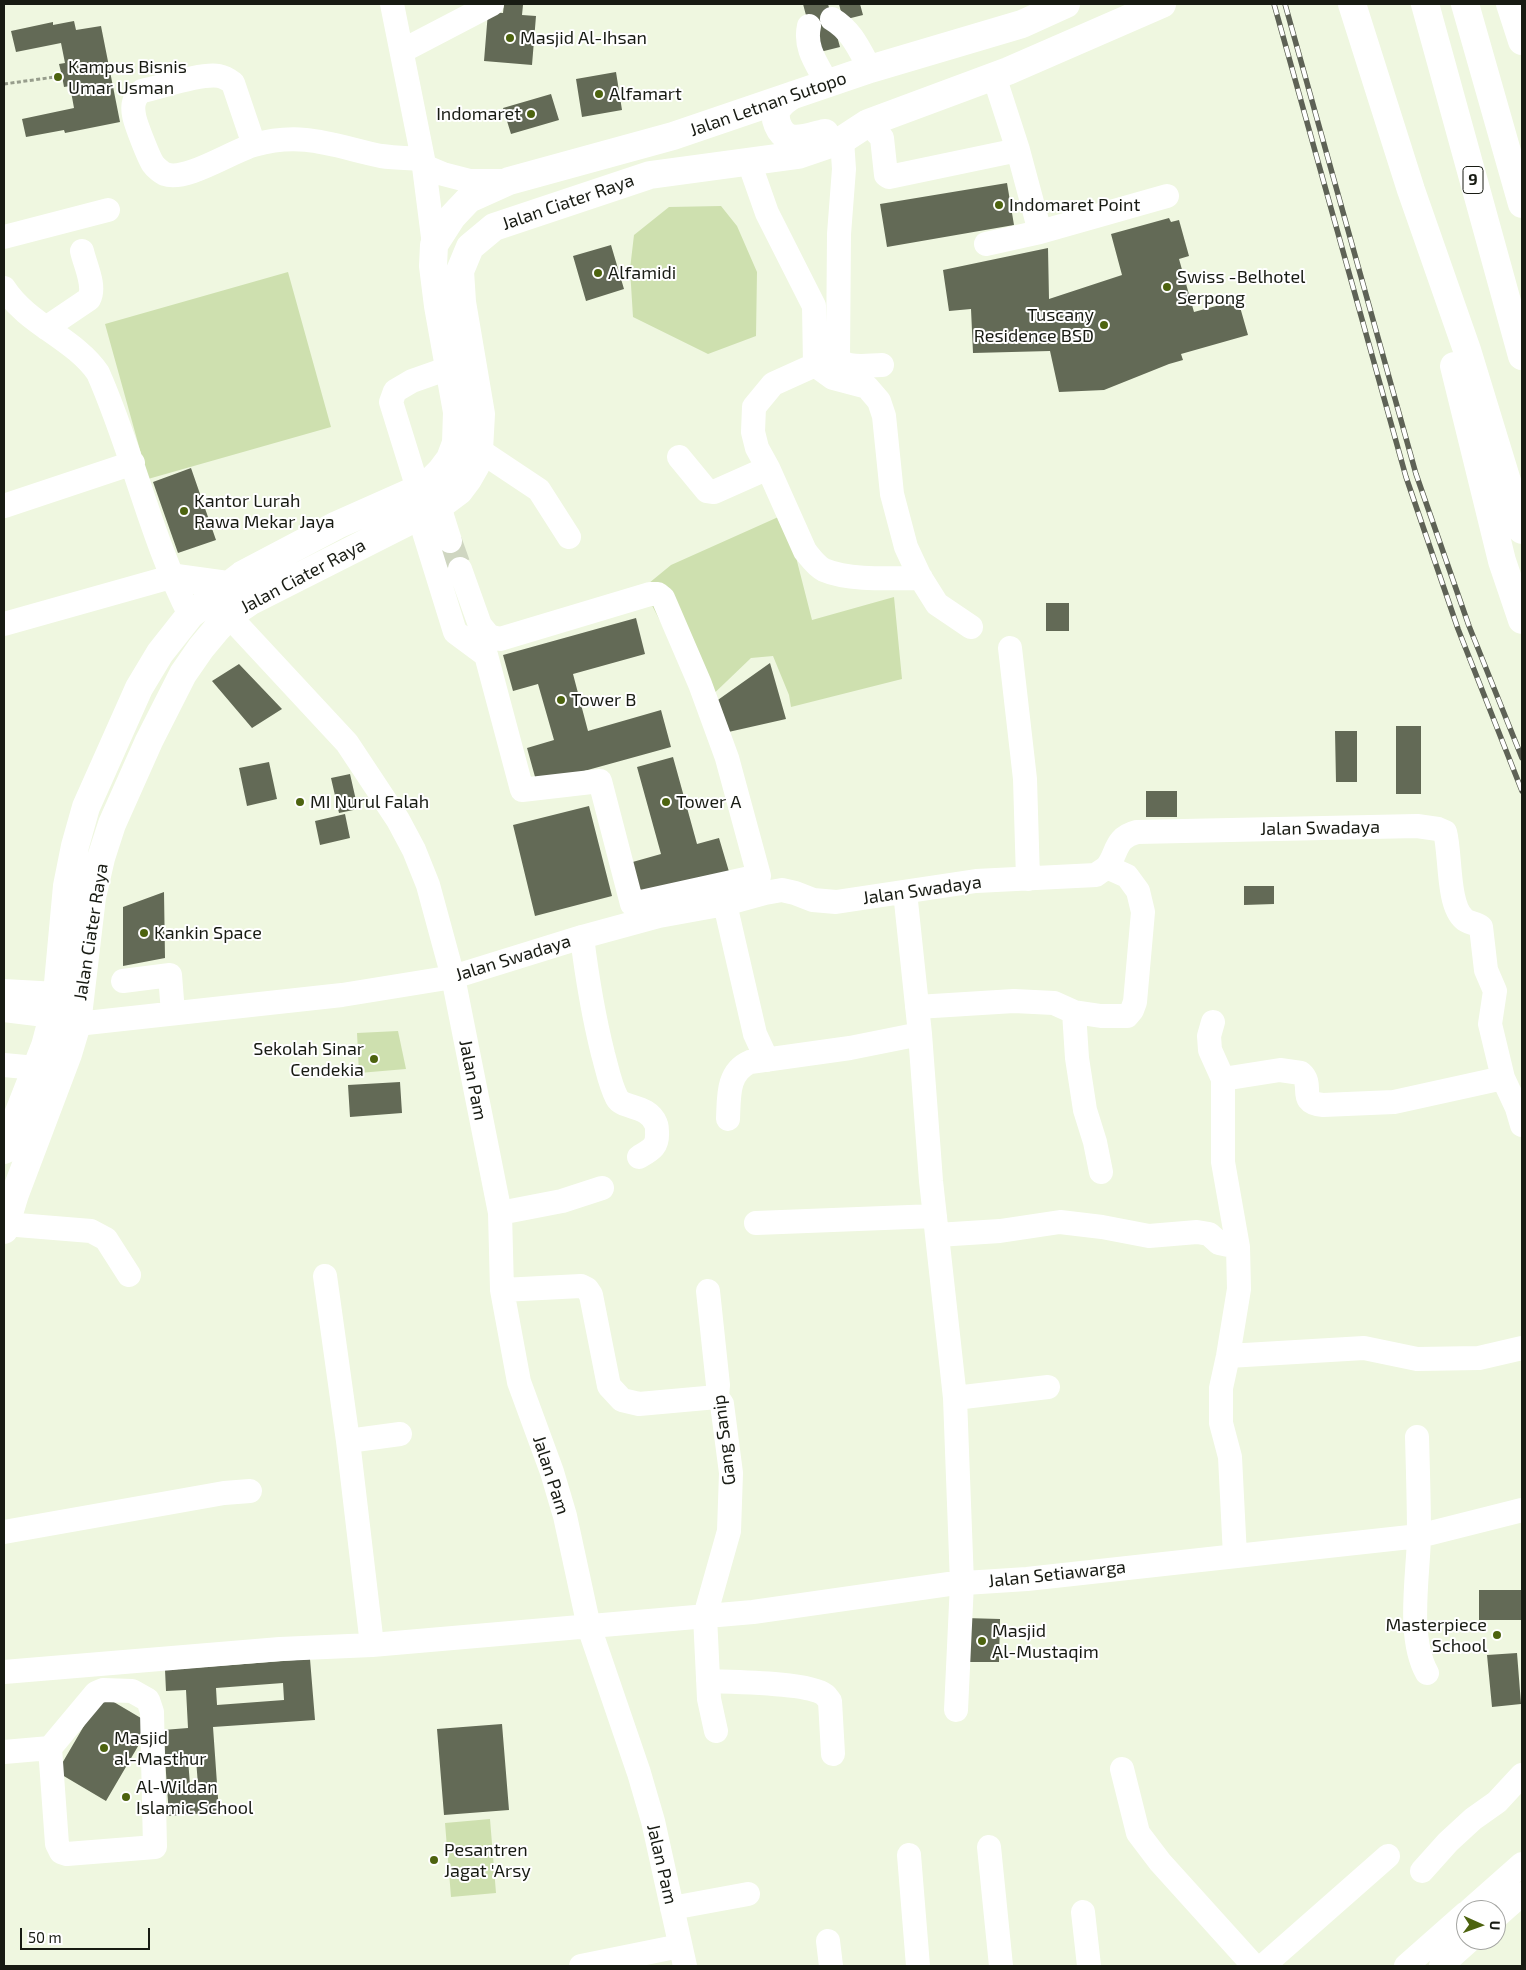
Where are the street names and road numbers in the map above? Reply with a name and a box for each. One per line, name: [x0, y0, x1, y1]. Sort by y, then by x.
street label: Jalan Letnan Sutopo: [687, 67, 849, 141]
road number: 9: [1463, 166, 1483, 194]
street label: Jalan Ciater Raya: [499, 169, 637, 235]
street label: Jalan Ciater Raya: [237, 534, 369, 618]
street label: Jalan Swadaya: [1260, 816, 1380, 840]
street label: Jalan Ciater Raya: [70, 862, 112, 1002]
street label: Jalan Swadaya: [861, 871, 983, 909]
street label: Jalan Swadaya: [453, 930, 573, 986]
street label: Jalan Pam: [455, 1038, 491, 1122]
street label: Gang Sanip: [708, 1394, 740, 1486]
street label: Jalan Pam: [528, 1433, 574, 1517]
street label: Jalan Setiawarga: [987, 1556, 1127, 1592]
street label: Jalan Pam: [642, 1822, 682, 1906]

